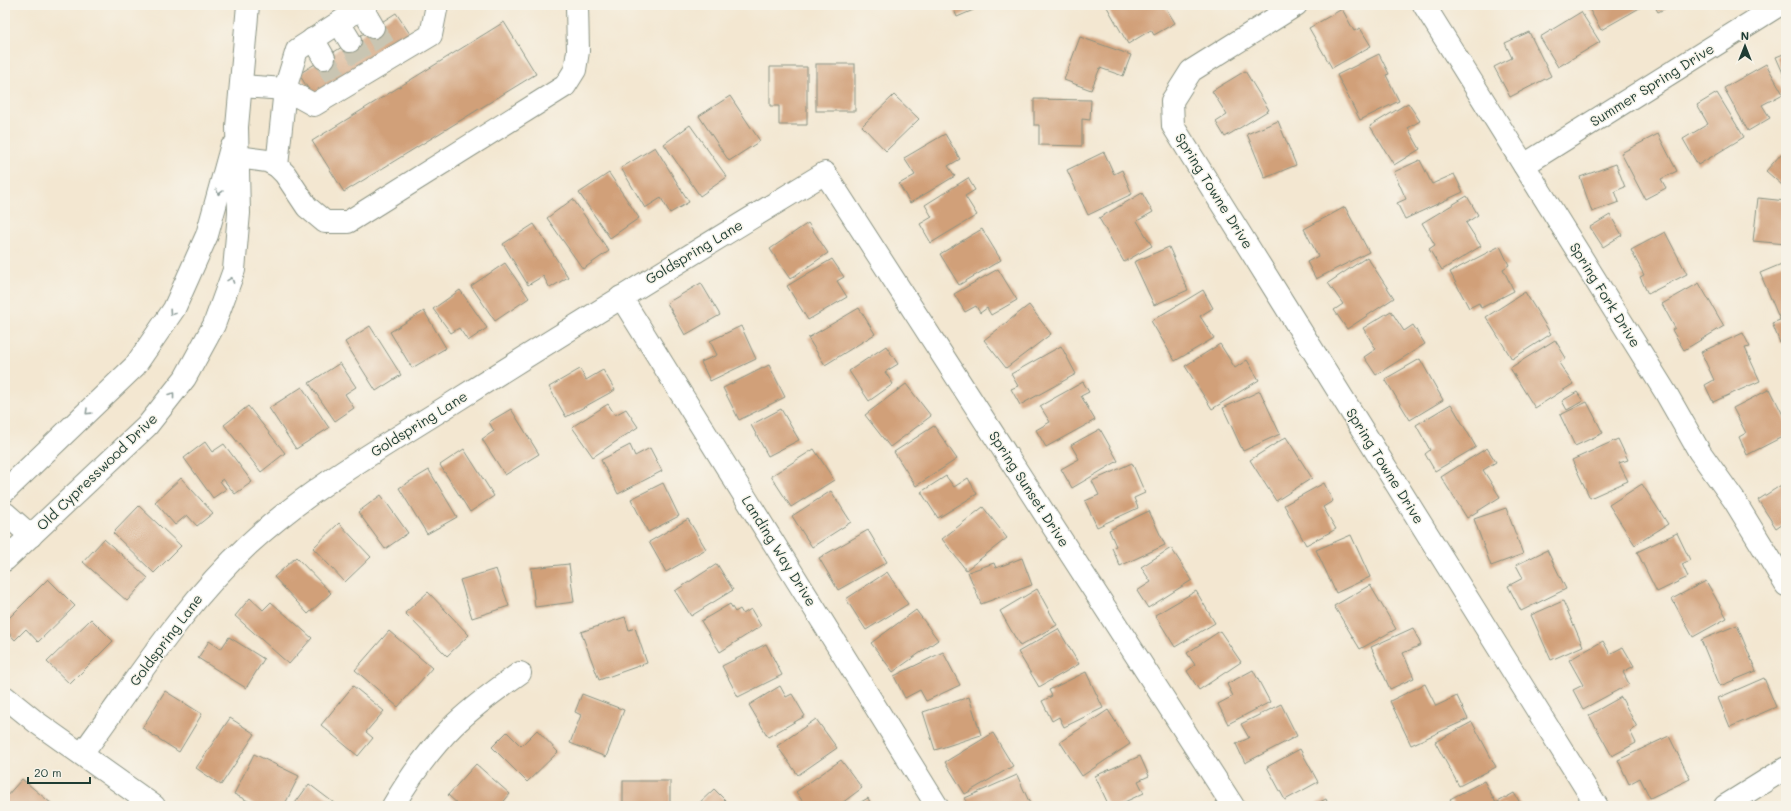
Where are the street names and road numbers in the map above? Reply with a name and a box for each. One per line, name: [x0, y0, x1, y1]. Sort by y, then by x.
street label: Summer Spring Drive: [1586, 39, 1718, 131]
street label: Spring Towne Drive: [1171, 129, 1258, 252]
street label: Goldspring Lane: [641, 215, 746, 288]
street label: Spring Fork Drive: [1566, 239, 1645, 351]
street label: Goldspring Lane: [367, 386, 471, 461]
street label: Spring Towne Drive: [1342, 404, 1429, 527]
street label: Old Cypresswood Drive: [32, 409, 161, 534]
street label: Spring Sunset Drive: [985, 427, 1074, 550]
street label: Landing Way Drive: [738, 492, 821, 610]
street label: Goldspring Lane: [125, 590, 206, 690]

